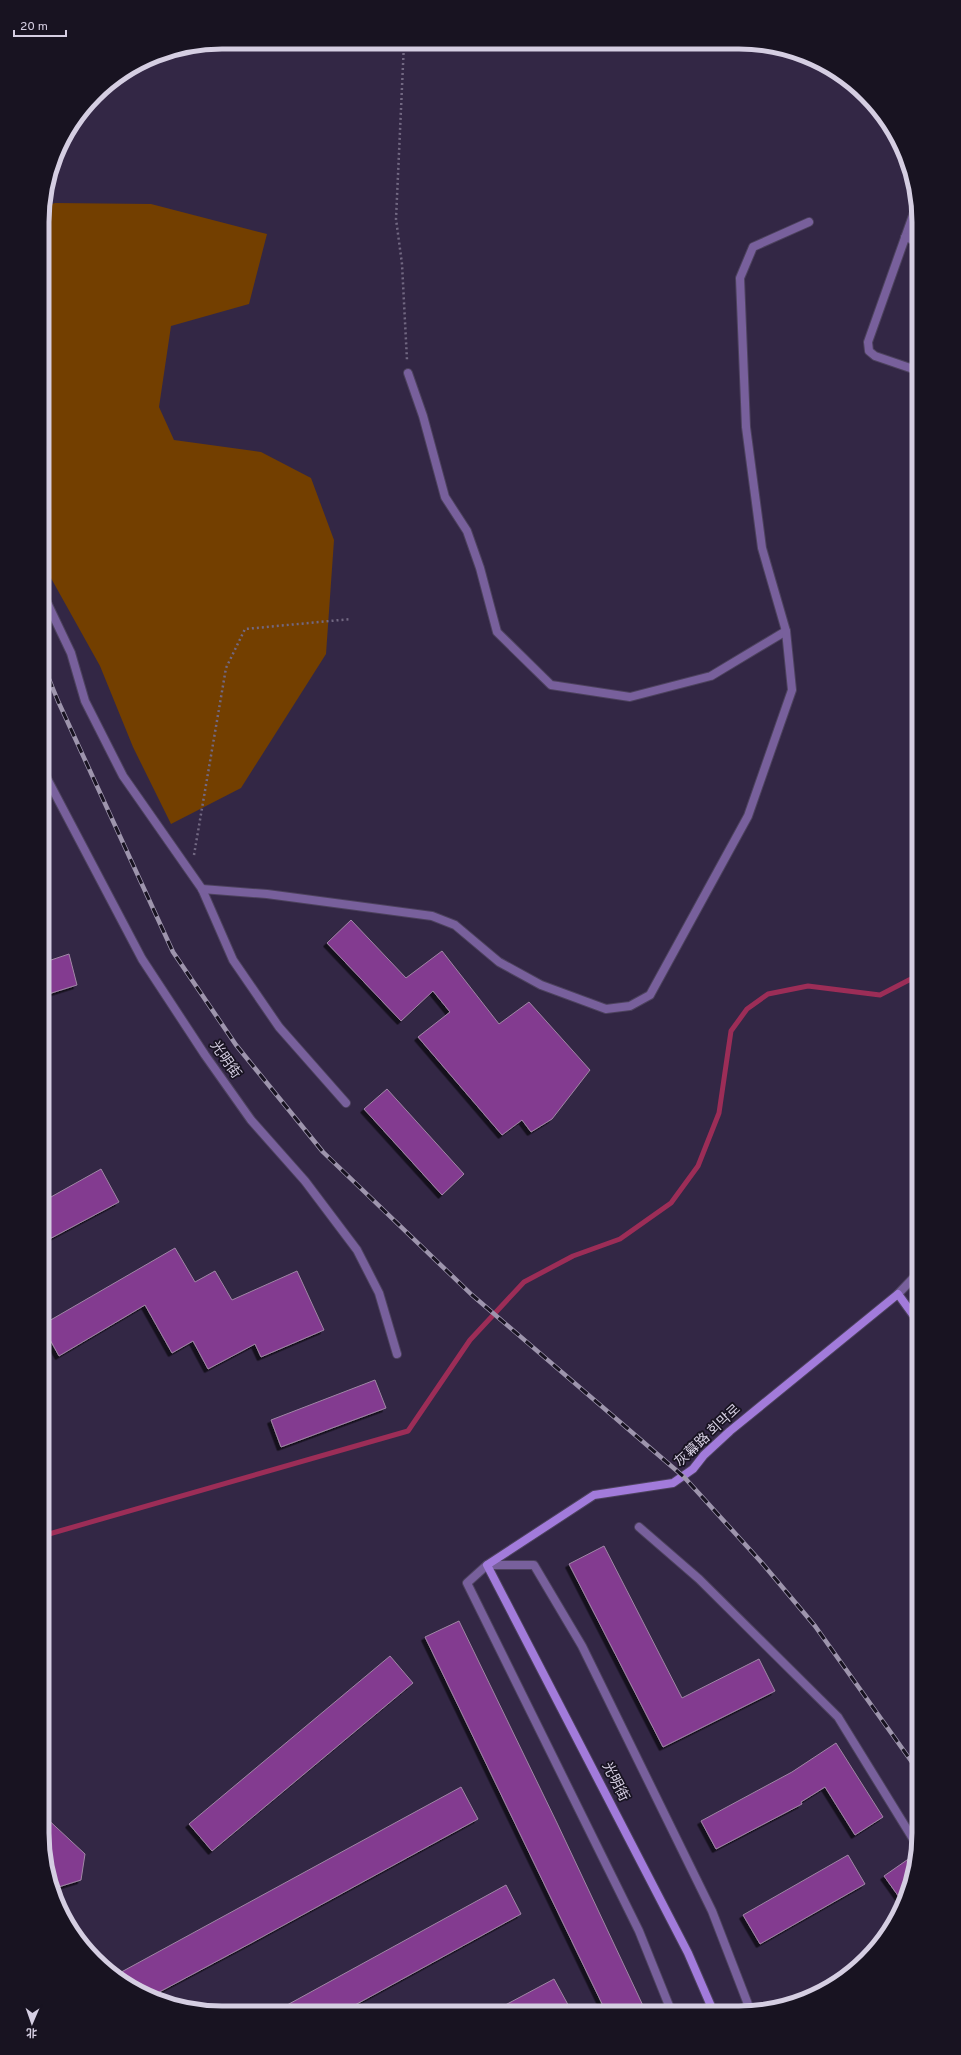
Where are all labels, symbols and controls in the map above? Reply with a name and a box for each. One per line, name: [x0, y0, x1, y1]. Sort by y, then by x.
scale bar: [14, 12, 66, 38]
text: 20 m: [20, 19, 48, 35]
street label: 光明街: [206, 1038, 244, 1082]
street label: 灰幕路 회막로: [672, 1401, 745, 1471]
street label: 光明街: [598, 1759, 632, 1805]
north arrow: [12, 2003, 52, 2043]
text: 北: [26, 2025, 37, 2039]

